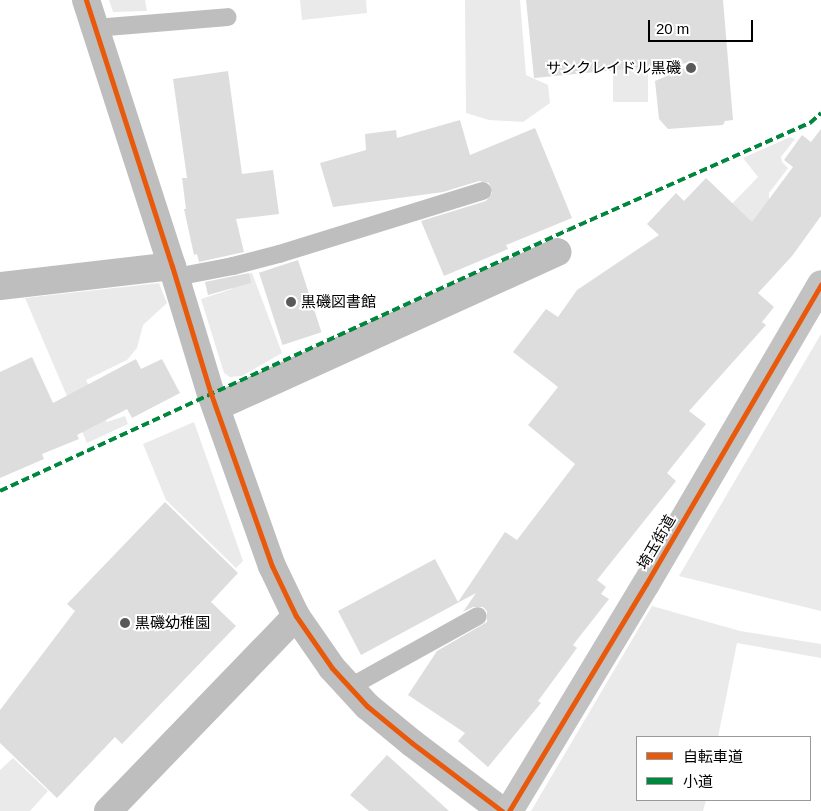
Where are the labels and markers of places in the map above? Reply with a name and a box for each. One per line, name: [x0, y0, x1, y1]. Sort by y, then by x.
place label: サンクレイドル黒磯: [546, 59, 681, 77]
marker: サンクレイドル黒磯: [685, 62, 697, 74]
place label: 黒磯図書館: [301, 293, 376, 311]
marker: 黒磯図書館: [285, 296, 297, 308]
place label: 黒磯幼稚園: [135, 614, 210, 632]
marker: 黒磯幼稚園: [119, 617, 131, 629]

